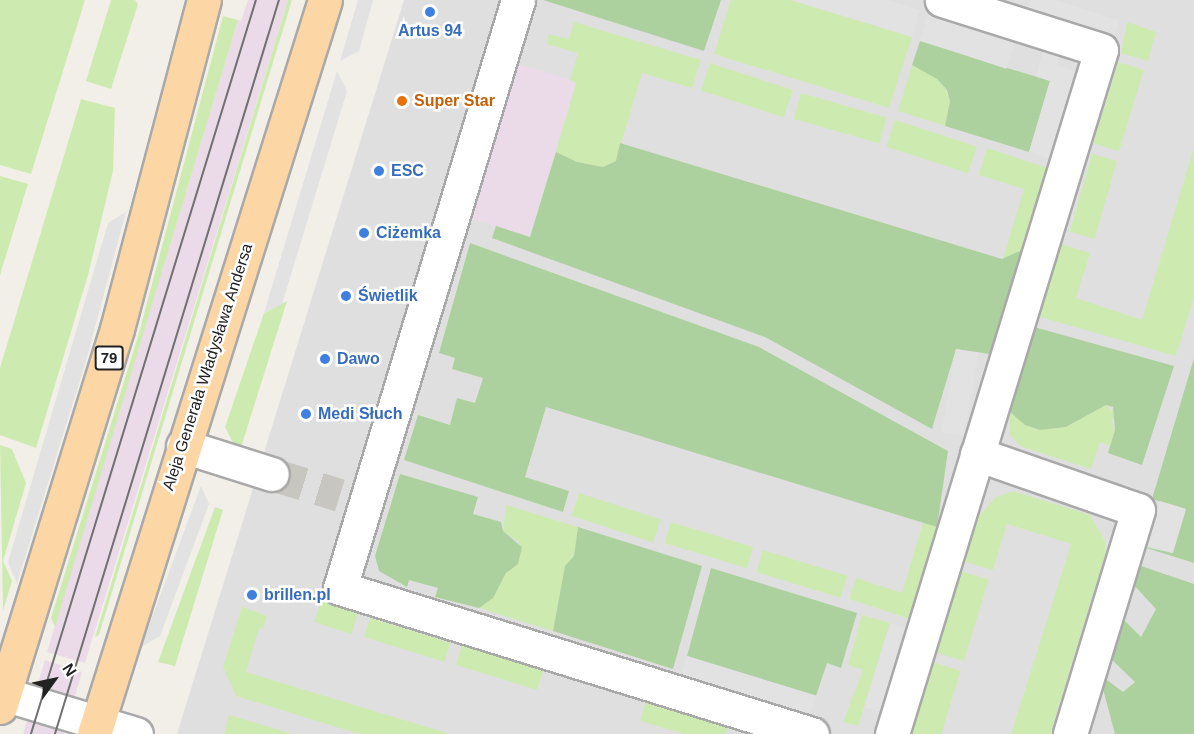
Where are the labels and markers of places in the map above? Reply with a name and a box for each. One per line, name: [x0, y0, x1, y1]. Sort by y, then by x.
marker: Artus 94: [423, 5, 437, 19]
place label: Artus 94: [398, 21, 462, 41]
place label: Super Star: [414, 91, 495, 111]
marker: Super Star: [395, 94, 409, 108]
place label: ESC: [391, 161, 424, 181]
marker: ESC: [372, 164, 386, 178]
place label: Ciżemka: [376, 223, 441, 243]
marker: Ciżemka: [357, 226, 371, 240]
place label: Świetlik: [358, 286, 418, 306]
marker: Świetlik: [339, 289, 353, 303]
place label: Dawo: [337, 349, 380, 369]
marker: Dawo: [318, 352, 332, 366]
place label: Medi Słuch: [318, 404, 402, 424]
marker: Medi Słuch: [299, 407, 313, 421]
place label: brillen.pl: [264, 585, 331, 605]
marker: brillen.pl: [245, 588, 259, 602]

